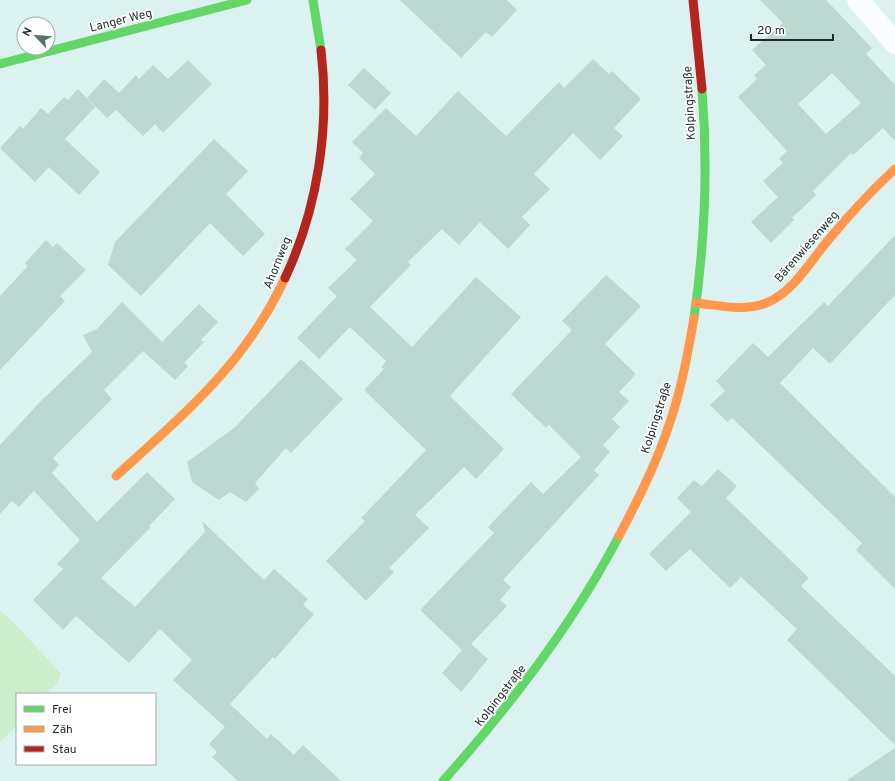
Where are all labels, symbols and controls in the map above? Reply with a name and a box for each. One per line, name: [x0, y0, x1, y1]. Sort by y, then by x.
street label: Langer Weg: [88, 6, 154, 36]
north arrow: [16, 16, 56, 56]
scale bar: [751, 16, 833, 42]
text: 20 m: [757, 23, 785, 39]
text: N: [20, 25, 36, 39]
street label: Kolpingstraße: [680, 65, 700, 141]
street label: Bärenwiesenweg: [771, 208, 843, 286]
street label: Ahornweg: [260, 235, 296, 291]
street label: Kolpingstraße: [638, 380, 676, 456]
street label: Kolpingstraße: [472, 662, 530, 730]
legend: [16, 693, 156, 765]
text: Frei: [52, 702, 72, 718]
text: Zäh: [52, 722, 73, 738]
text: Stau: [52, 742, 77, 758]

